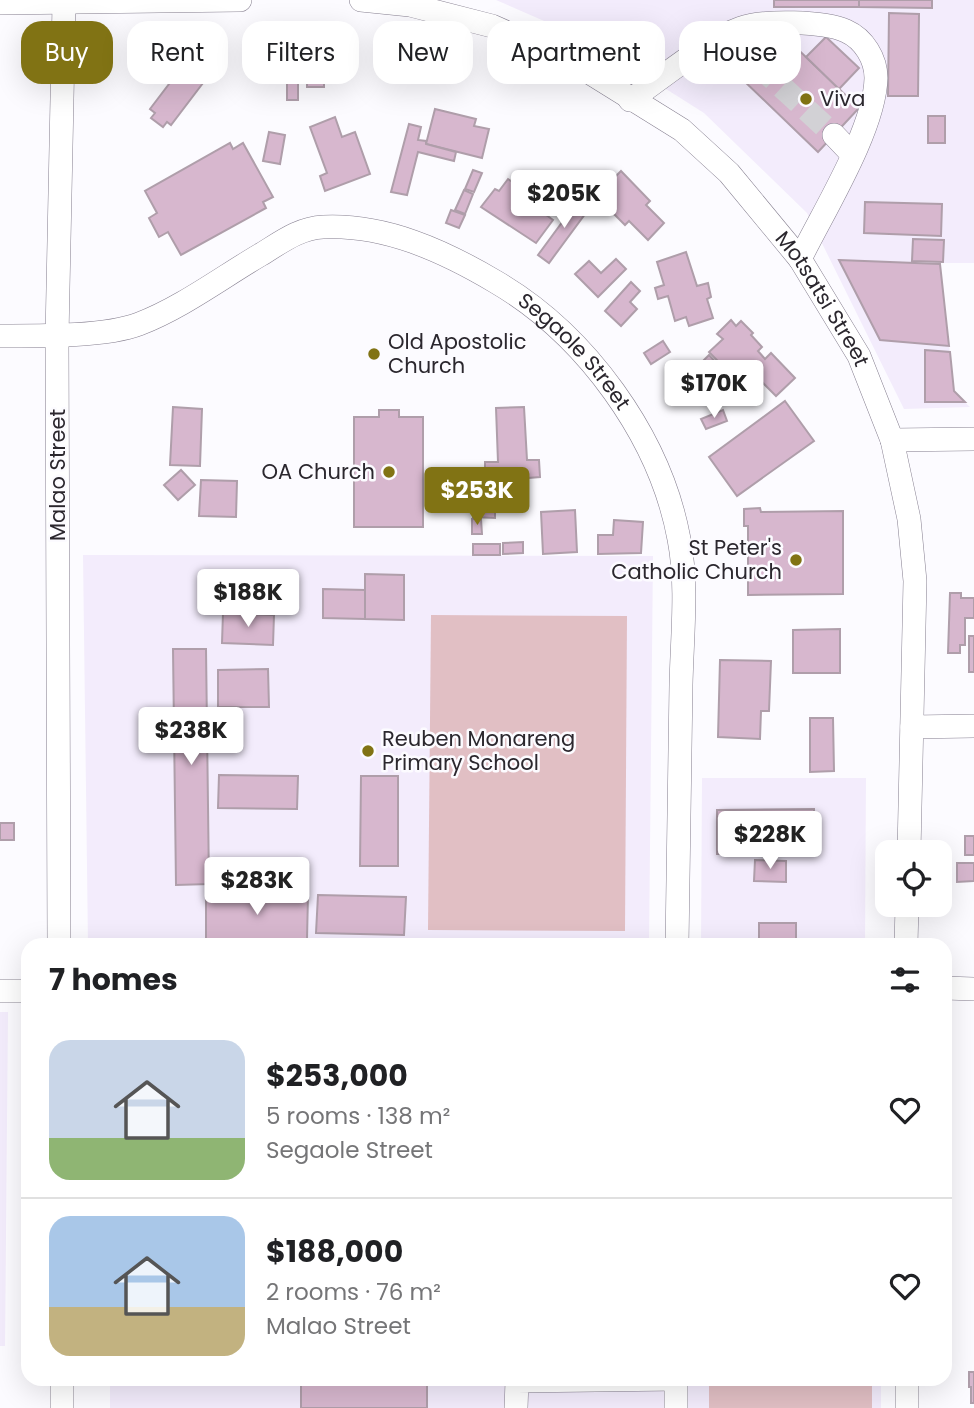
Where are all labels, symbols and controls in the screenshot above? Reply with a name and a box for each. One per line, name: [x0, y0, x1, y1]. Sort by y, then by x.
chip: Buy: [21, 21, 113, 84]
chip: Rent: [127, 21, 228, 84]
chip: Filters: [242, 21, 359, 84]
chip: New: [373, 21, 473, 84]
chip: Apartment: [487, 21, 665, 84]
chip: House: [679, 21, 801, 84]
place label: Viva: [820, 84, 865, 113]
marker: Viva: [798, 91, 814, 107]
pin: $205K: [515, 170, 613, 230]
text: $205K: [527, 177, 601, 209]
street label: Motsatsi Street: [769, 225, 877, 370]
street label: Segaole Street: [512, 286, 638, 416]
place label: Old Apostolic Church: [388, 327, 526, 380]
marker: Old Apostolic Church: [366, 346, 382, 362]
pin: $170K: [665, 360, 763, 420]
text: $170K: [680, 367, 748, 399]
street label: Malao Street: [43, 409, 72, 541]
place label: OA Church: [262, 457, 375, 486]
marker: OA Church: [381, 464, 397, 480]
pin: $253K: [428, 468, 526, 527]
text: $253K: [440, 474, 514, 506]
place label: St Peter's Catholic Church: [611, 533, 782, 586]
marker: St Peter's Catholic Church: [788, 552, 804, 568]
pin: $188K: [199, 570, 297, 629]
text: $188K: [213, 576, 283, 608]
pin: $238K: [142, 708, 240, 767]
text: $238K: [154, 714, 228, 746]
place label: Reuben Monareng Primary School: [382, 724, 575, 777]
marker: Reuben Monareng Primary School: [360, 743, 376, 759]
pin: $228K: [721, 812, 819, 871]
text: $228K: [734, 818, 806, 850]
map controls: [875, 840, 952, 917]
button: locate: [875, 840, 952, 917]
pin: $283K: [208, 858, 306, 917]
text: $283K: [220, 864, 294, 896]
text: 7 homes: [49, 958, 178, 1001]
icon: filters: [886, 961, 924, 999]
text: $253,000: [266, 1054, 408, 1097]
icon: home: [105, 1068, 189, 1152]
icon: heart: [886, 1091, 924, 1129]
text: 5 rooms · 138 m²: [266, 1100, 450, 1132]
text: Segaole Street: [266, 1134, 433, 1166]
text: $188,000: [266, 1230, 403, 1273]
icon: home: [105, 1244, 189, 1328]
icon: heart: [886, 1267, 924, 1305]
text: 2 rooms · 76 m²: [266, 1276, 441, 1308]
text: Malao Street: [266, 1310, 411, 1342]

